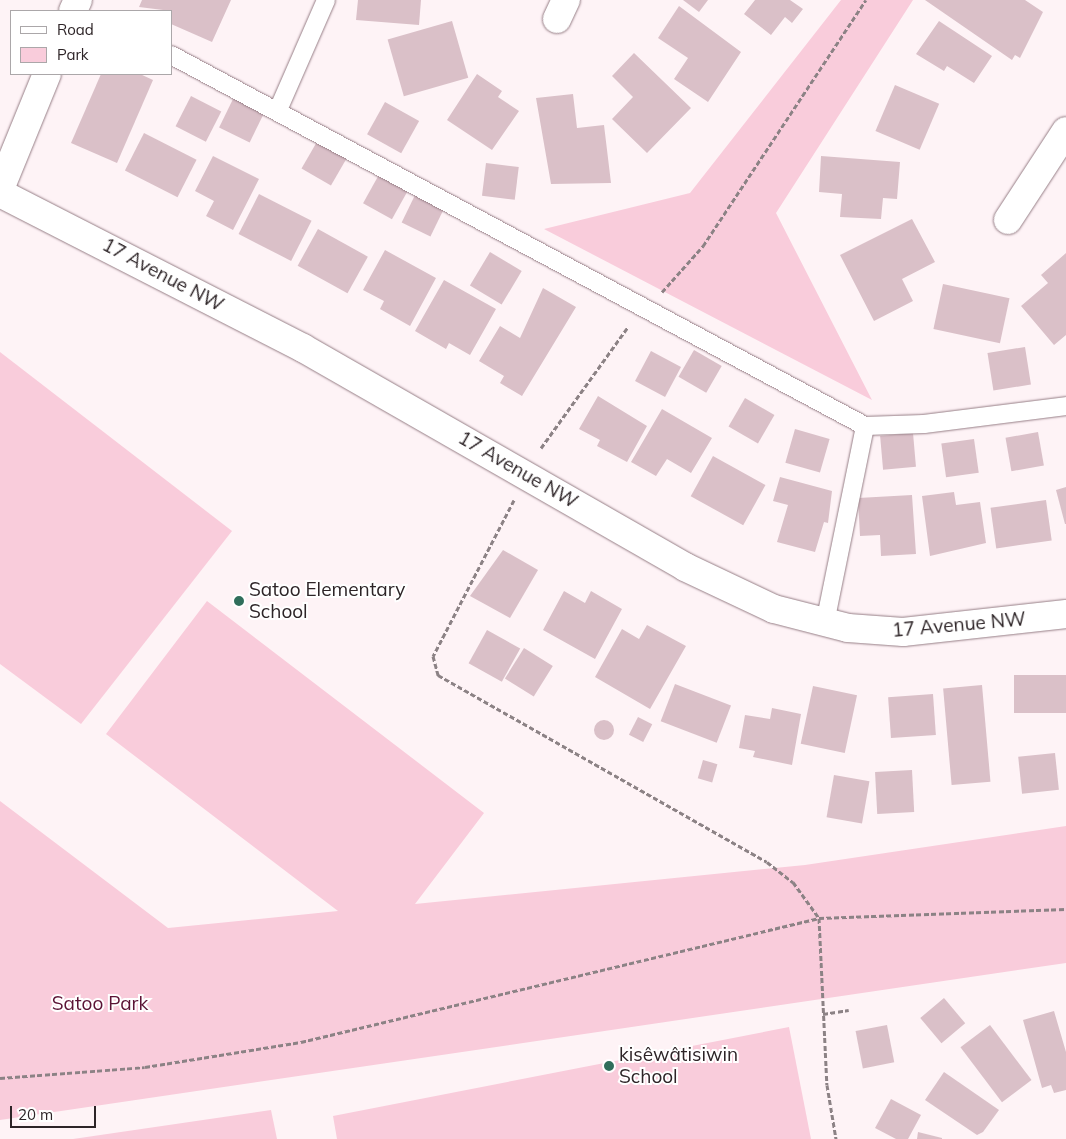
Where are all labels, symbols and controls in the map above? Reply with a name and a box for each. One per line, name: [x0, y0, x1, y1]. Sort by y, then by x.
legend: [10, 10, 172, 75]
text: Road: [57, 20, 94, 39]
text: Park: [57, 45, 89, 64]
street label: 17 Avenue NW: [98, 233, 228, 317]
street label: 17 Avenue NW: [454, 427, 582, 513]
place label: Satoo Elementary School: [249, 579, 405, 623]
marker: Satoo Elementary School: [233, 595, 245, 607]
street label: 17 Avenue NW: [891, 608, 1027, 642]
park label: Satoo Park: [52, 993, 148, 1015]
place label: kisêwâtisiwin School: [619, 1044, 738, 1088]
marker: kisêwâtisiwin School: [603, 1060, 615, 1072]
scale bar: [12, 1096, 99, 1128]
text: 20 m: [18, 1105, 53, 1124]

